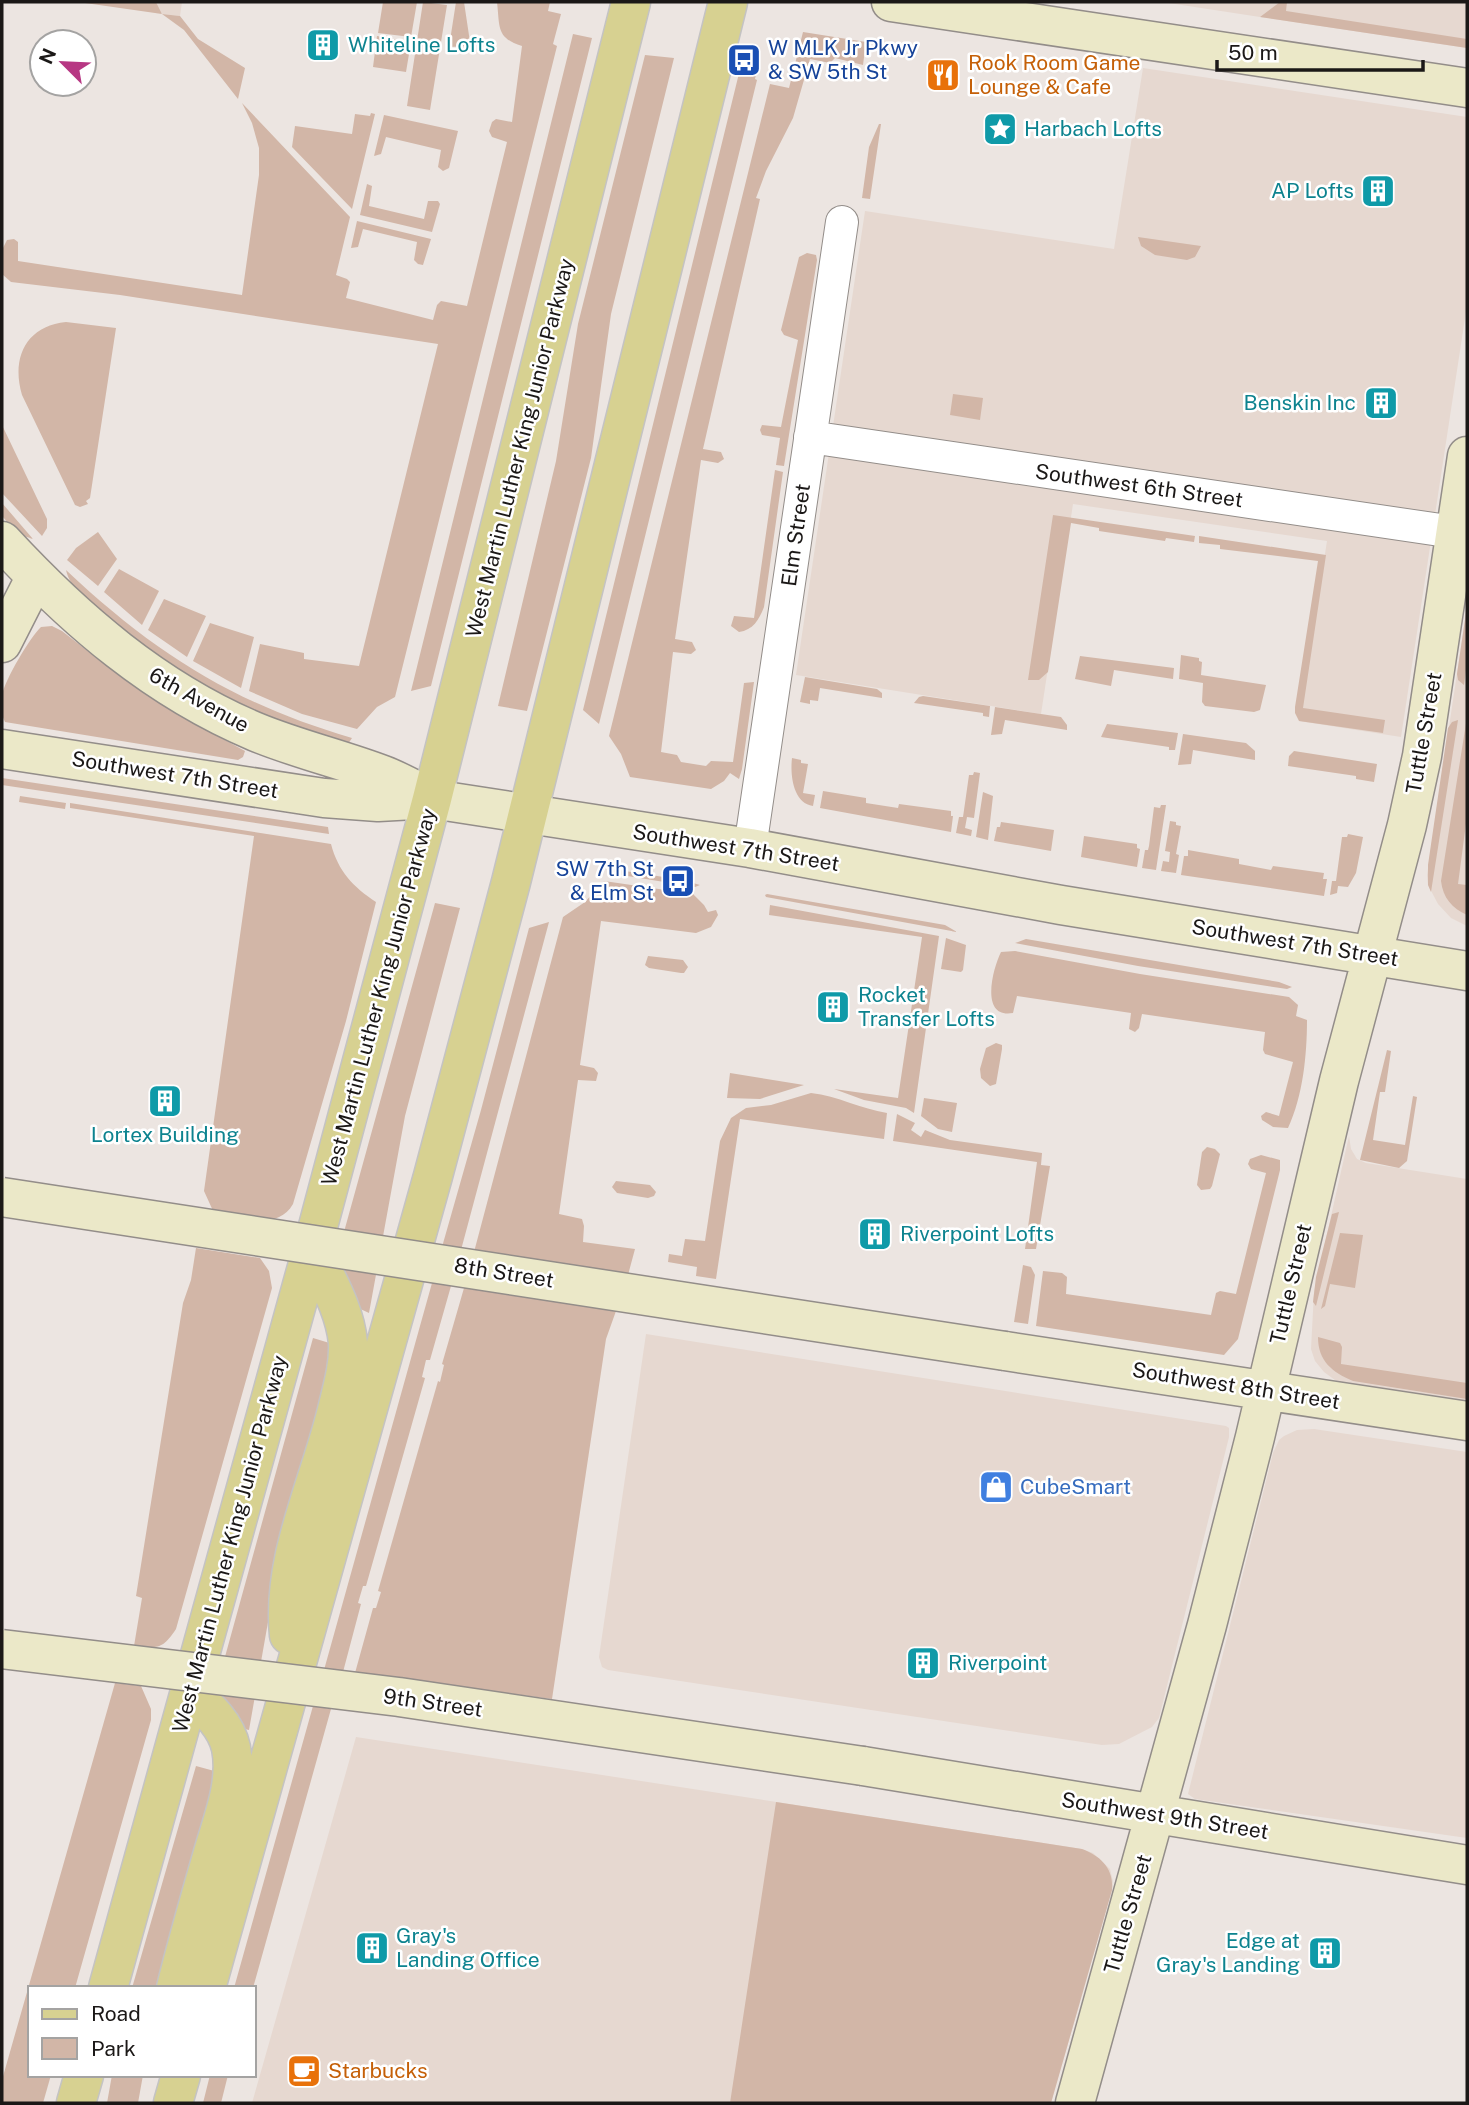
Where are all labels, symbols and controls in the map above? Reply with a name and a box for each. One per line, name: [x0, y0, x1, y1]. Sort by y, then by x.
building icon: Whiteline Lofts: [304, 26, 342, 64]
north arrow: [28, 28, 98, 98]
scale bar: [1217, 28, 1424, 72]
place label: Whiteline Lofts: [348, 32, 495, 57]
place label: W MLK Jr Pkwy & SW 5th St: [768, 35, 918, 84]
text: 50 m: [1228, 40, 1278, 65]
bus stop icon: W MLK Jr Pkwy & SW 5th St: [725, 41, 763, 79]
text: N: [34, 45, 61, 67]
place label: Rook Room Game Lounge & Cafe: [968, 50, 1140, 99]
restaurant icon: Rook Room Game Lounge & Cafe: [924, 56, 962, 94]
place icon: Harbach Lofts: [981, 110, 1019, 148]
place label: Harbach Lofts: [1024, 116, 1162, 141]
building icon: AP Lofts: [1359, 172, 1397, 210]
place label: AP Lofts: [1271, 178, 1354, 203]
street label: West Martin Luther King Junior Parkway: [460, 256, 579, 640]
building icon: Benskin Inc: [1362, 384, 1400, 422]
place label: Benskin Inc: [1243, 390, 1356, 415]
street label: Southwest 6th Street: [1034, 459, 1245, 512]
street label: Elm Street: [776, 482, 815, 588]
street label: 6th Avenue: [145, 662, 254, 737]
street label: Tuttle Street: [1401, 670, 1446, 796]
street label: Southwest 7th Street: [70, 746, 280, 803]
street label: West Martin Luther King Junior Parkway: [316, 805, 441, 1188]
street label: Southwest 7th Street: [631, 819, 841, 876]
place label: SW 7th St & Elm St: [555, 856, 654, 905]
bus stop icon: SW 7th St & Elm St: [659, 862, 697, 900]
street label: Southwest 7th Street: [1190, 914, 1400, 971]
place label: Rocket Transfer Lofts: [858, 982, 995, 1031]
building icon: Rocket Transfer Lofts: [814, 988, 852, 1026]
building icon: Lortex Building: [146, 1082, 184, 1120]
place label: Lortex Building: [91, 1122, 239, 1147]
building icon: Riverpoint Lofts: [856, 1215, 894, 1253]
place label: Riverpoint Lofts: [900, 1221, 1054, 1246]
street label: Tuttle Street: [1265, 1221, 1317, 1347]
street label: 8th Street: [453, 1252, 556, 1293]
street label: West Martin Luther King Junior Parkway: [167, 1352, 292, 1735]
street label: Southwest 8th Street: [1130, 1357, 1342, 1414]
shop icon: CubeSmart: [977, 1468, 1015, 1506]
place label: CubeSmart: [1020, 1474, 1131, 1499]
building icon: Riverpoint: [904, 1644, 942, 1682]
place label: Riverpoint: [948, 1650, 1047, 1675]
street label: 9th Street: [382, 1683, 484, 1722]
street label: Southwest 9th Street: [1060, 1787, 1271, 1844]
street label: Tuttle Street: [1099, 1851, 1156, 1976]
place label: Gray's Landing Office: [396, 1923, 540, 1972]
place label: Edge at Gray's Landing: [1156, 1928, 1300, 1977]
building icon: Gray's Landing Office: [353, 1929, 391, 1967]
building icon: Edge at Gray's Landing: [1306, 1934, 1344, 1972]
legend: [28, 1986, 256, 2077]
text: Road: [91, 2001, 141, 2026]
text: Park: [91, 2036, 136, 2061]
cafe icon: Starbucks: [285, 2052, 323, 2090]
place label: Starbucks: [328, 2058, 428, 2083]

